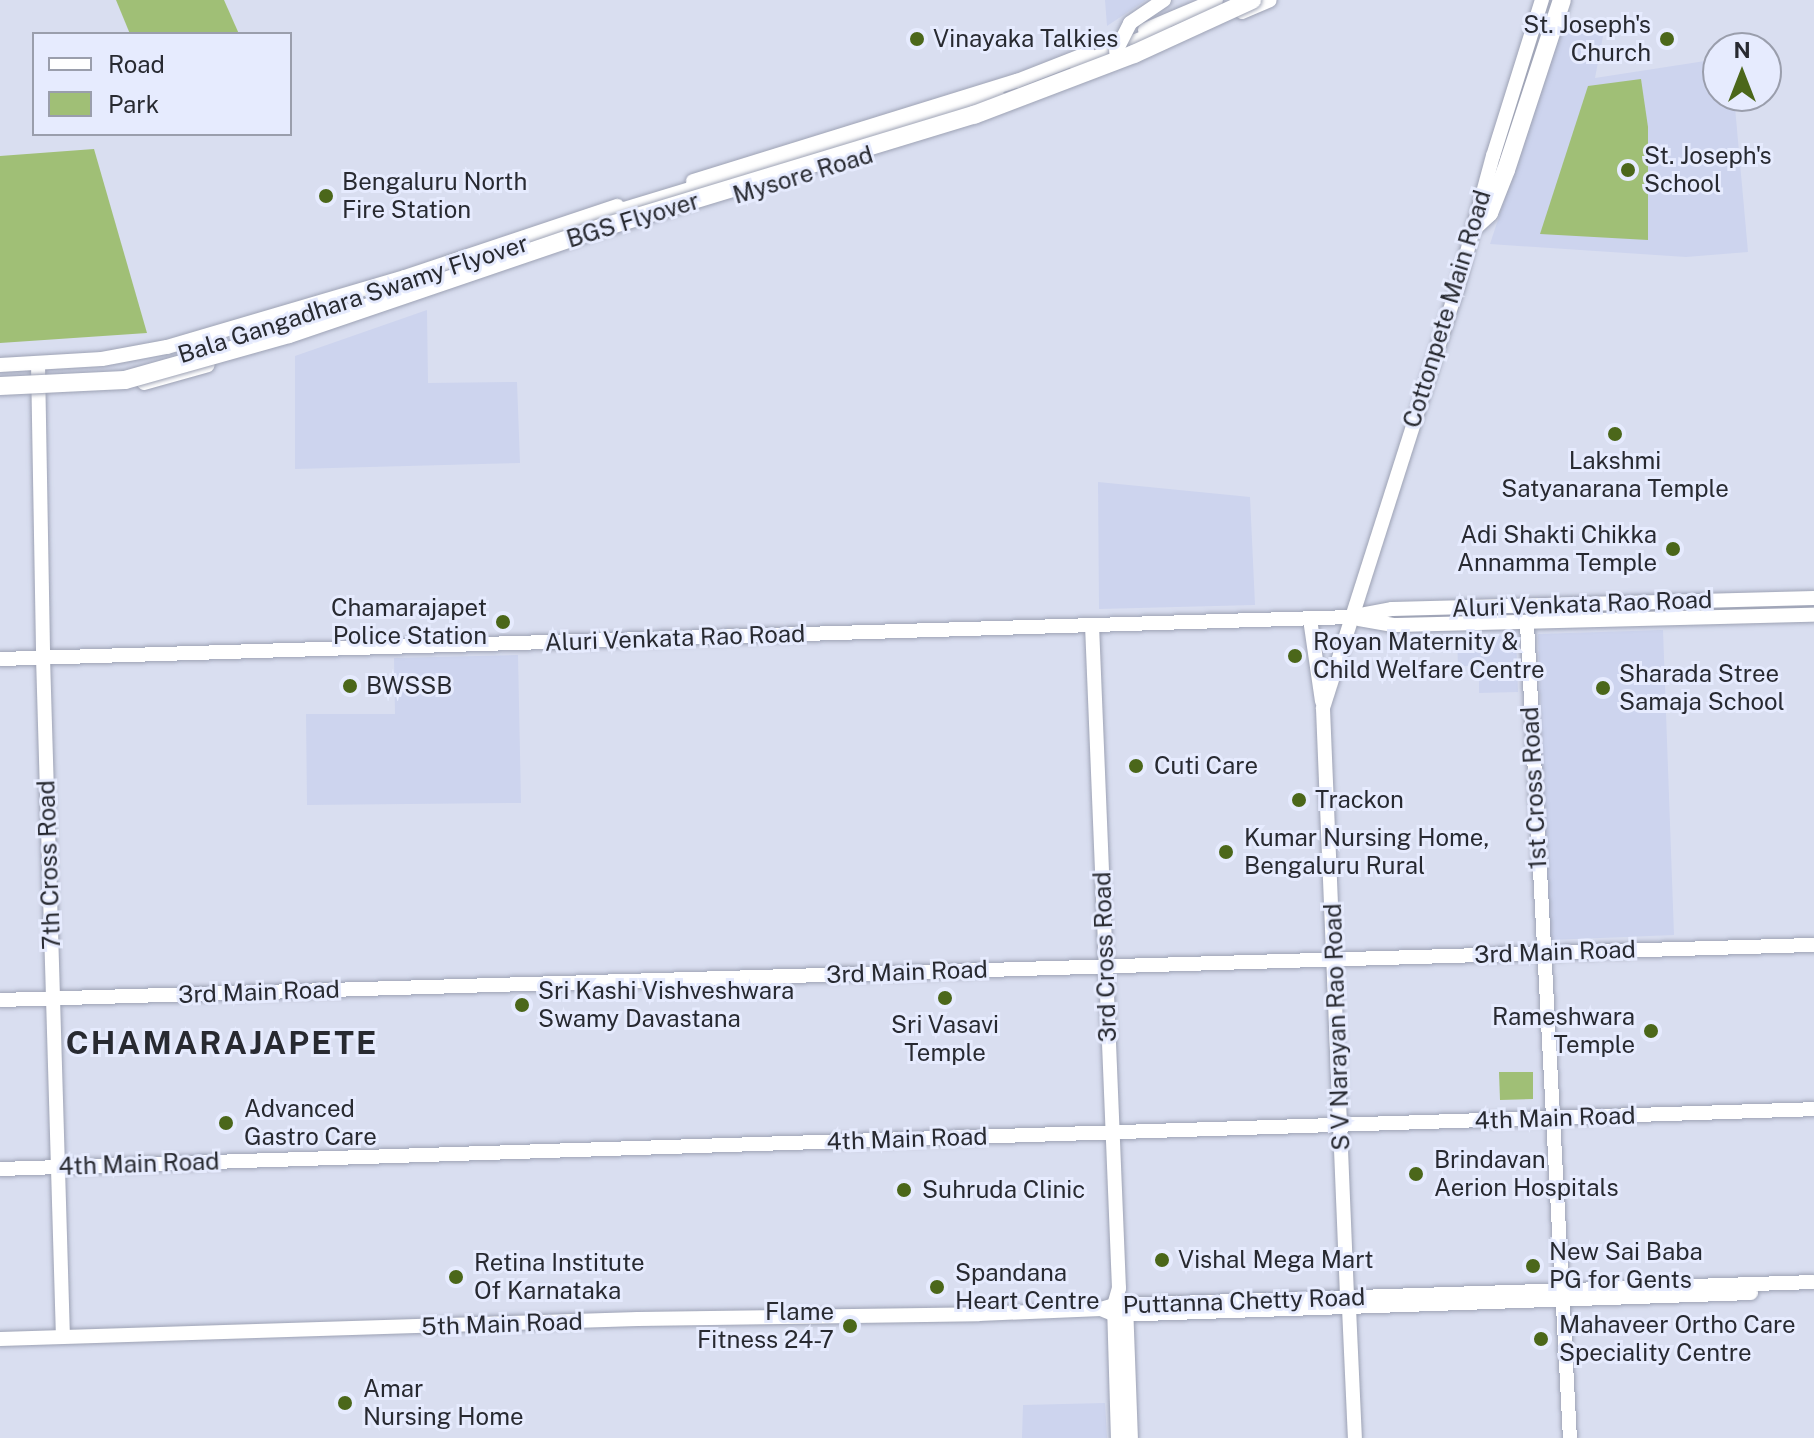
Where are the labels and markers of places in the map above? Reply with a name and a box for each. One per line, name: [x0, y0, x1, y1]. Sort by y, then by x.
place label: St. Joseph's Church: [1523, 11, 1651, 67]
place label: Vinayaka Talkies: [933, 25, 1118, 53]
marker: Vinayaka Talkies: [908, 30, 926, 48]
marker: St. Joseph's Church: [1658, 30, 1676, 48]
place label: St. Joseph's School: [1644, 142, 1772, 198]
marker: St. Joseph's School: [1619, 161, 1637, 179]
place label: Bengaluru North Fire Station: [342, 168, 527, 224]
marker: Bengaluru North Fire Station: [317, 187, 335, 205]
marker: Lakshmi Satyanarana Temple: [1606, 425, 1624, 443]
place label: Lakshmi Satyanarana Temple: [1501, 447, 1729, 503]
place label: Adi Shakti Chikka Annamma Temple: [1457, 521, 1657, 577]
marker: Adi Shakti Chikka Annamma Temple: [1664, 540, 1682, 558]
place label: Chamarajapet Police Station: [331, 594, 487, 650]
marker: Chamarajapet Police Station: [494, 613, 512, 631]
place label: Royan Maternity & Child Welfare Centre: [1313, 628, 1545, 684]
marker: Royan Maternity & Child Welfare Centre: [1284, 645, 1306, 667]
place label: Sharada Stree Samaja School: [1619, 660, 1785, 716]
place label: BWSSB: [366, 672, 452, 700]
marker: BWSSB: [341, 677, 359, 695]
marker: Sharada Stree Samaja School: [1594, 679, 1612, 697]
place label: Cuti Care: [1154, 752, 1258, 780]
marker: Cuti Care: [1125, 755, 1147, 777]
place label: Trackon: [1315, 786, 1404, 814]
marker: Trackon: [1290, 791, 1308, 809]
place label: Kumar Nursing Home, Bengaluru Rural: [1244, 824, 1489, 880]
marker: Kumar Nursing Home, Bengaluru Rural: [1215, 841, 1237, 863]
place label: Sri Kashi Vishveshwara Swamy Davastana: [538, 977, 795, 1033]
marker: Sri Vasavi Temple: [936, 989, 954, 1007]
marker: Sri Kashi Vishveshwara Swamy Davastana: [513, 996, 531, 1014]
place label: Rameshwara Temple: [1492, 1003, 1635, 1059]
place label: Sri Vasavi Temple: [891, 1011, 999, 1067]
marker: Rameshwara Temple: [1642, 1022, 1660, 1040]
place label: Advanced Gastro Care: [244, 1095, 377, 1151]
marker: Advanced Gastro Care: [215, 1112, 237, 1134]
place label: Brindavan Aerion Hospitals: [1434, 1146, 1619, 1202]
marker: Brindavan Aerion Hospitals: [1405, 1163, 1427, 1185]
place label: Suhruda Clinic: [922, 1176, 1085, 1204]
marker: Suhruda Clinic: [893, 1179, 915, 1201]
place label: New Sai Baba PG for Gents: [1549, 1238, 1703, 1294]
place label: Vishal Mega Mart: [1178, 1246, 1373, 1274]
place label: Retina Institute Of Karnataka: [474, 1249, 645, 1305]
marker: Vishal Mega Mart: [1153, 1251, 1171, 1269]
marker: New Sai Baba PG for Gents: [1524, 1257, 1542, 1275]
place label: Spandana Heart Centre: [955, 1259, 1100, 1315]
marker: Retina Institute Of Karnataka: [445, 1266, 467, 1288]
marker: Spandana Heart Centre: [926, 1276, 948, 1298]
place label: Flame Fitness 24-7: [697, 1298, 834, 1354]
place label: Mahaveer Ortho Care Speciality Centre: [1559, 1311, 1796, 1367]
marker: Flame Fitness 24-7: [841, 1317, 859, 1335]
marker: Mahaveer Ortho Care Speciality Centre: [1530, 1328, 1552, 1350]
place label: Amar Nursing Home: [363, 1375, 523, 1431]
marker: Amar Nursing Home: [334, 1392, 356, 1414]

